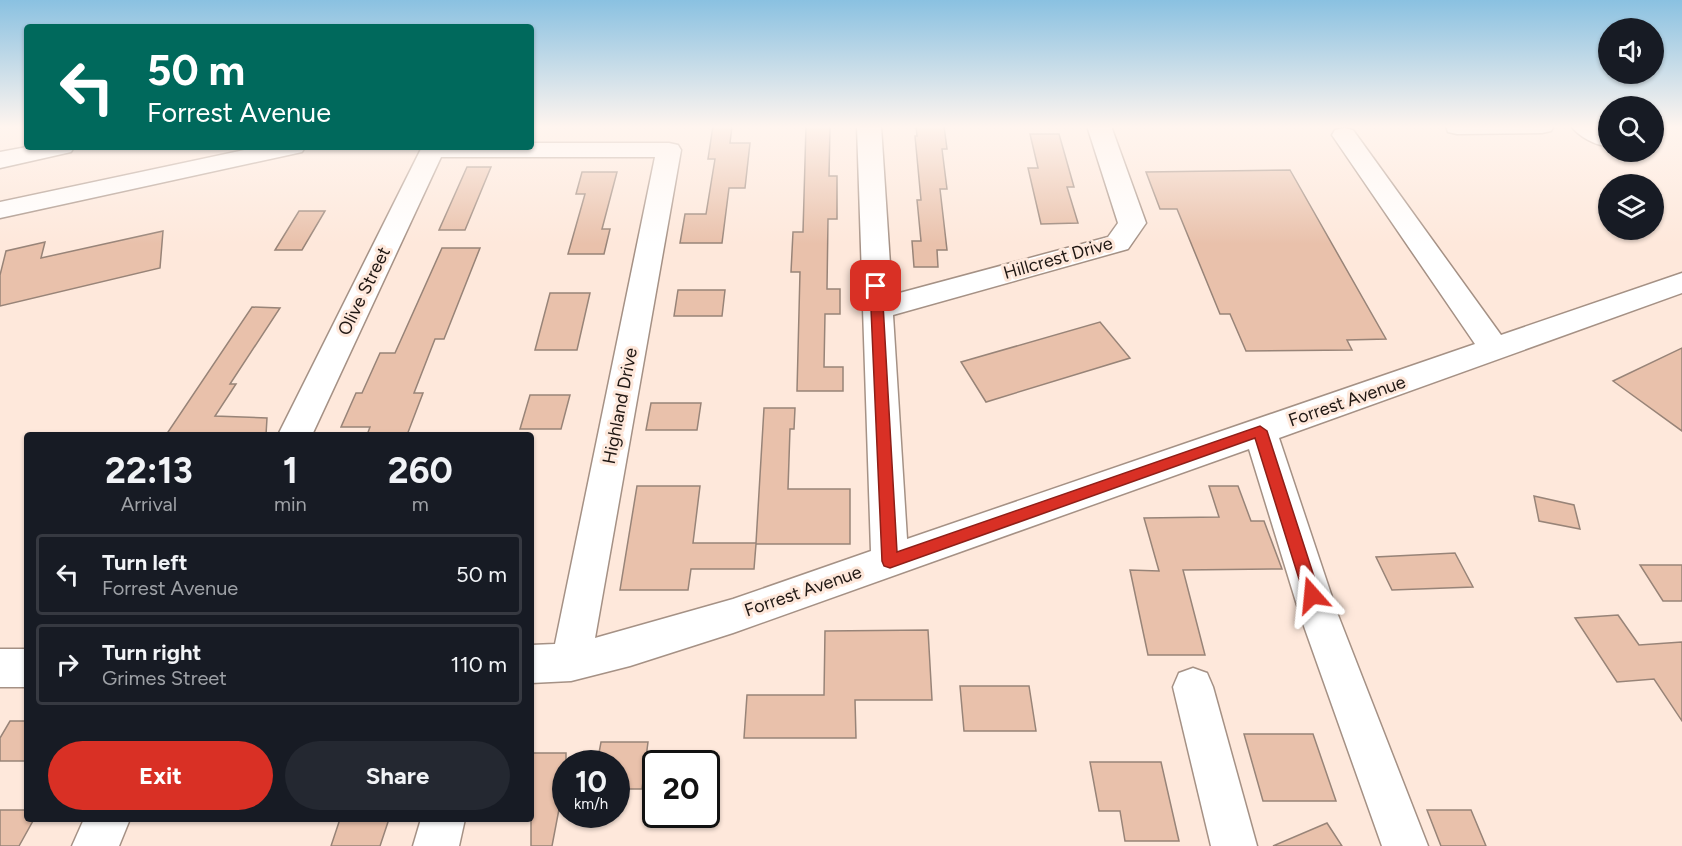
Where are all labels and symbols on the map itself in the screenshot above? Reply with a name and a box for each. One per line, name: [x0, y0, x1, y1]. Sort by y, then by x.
street label: Hillcrest Drive: [1001, 232, 1115, 284]
street label: Olive Street: [333, 243, 395, 339]
pin: [850, 260, 901, 311]
street label: Highland Drive: [598, 346, 642, 466]
street label: Forrest Avenue: [1285, 371, 1409, 431]
street label: Forrest Avenue: [741, 561, 865, 621]
position arrow: [1280, 563, 1344, 627]
speed limit sign: 20: [642, 750, 720, 828]

